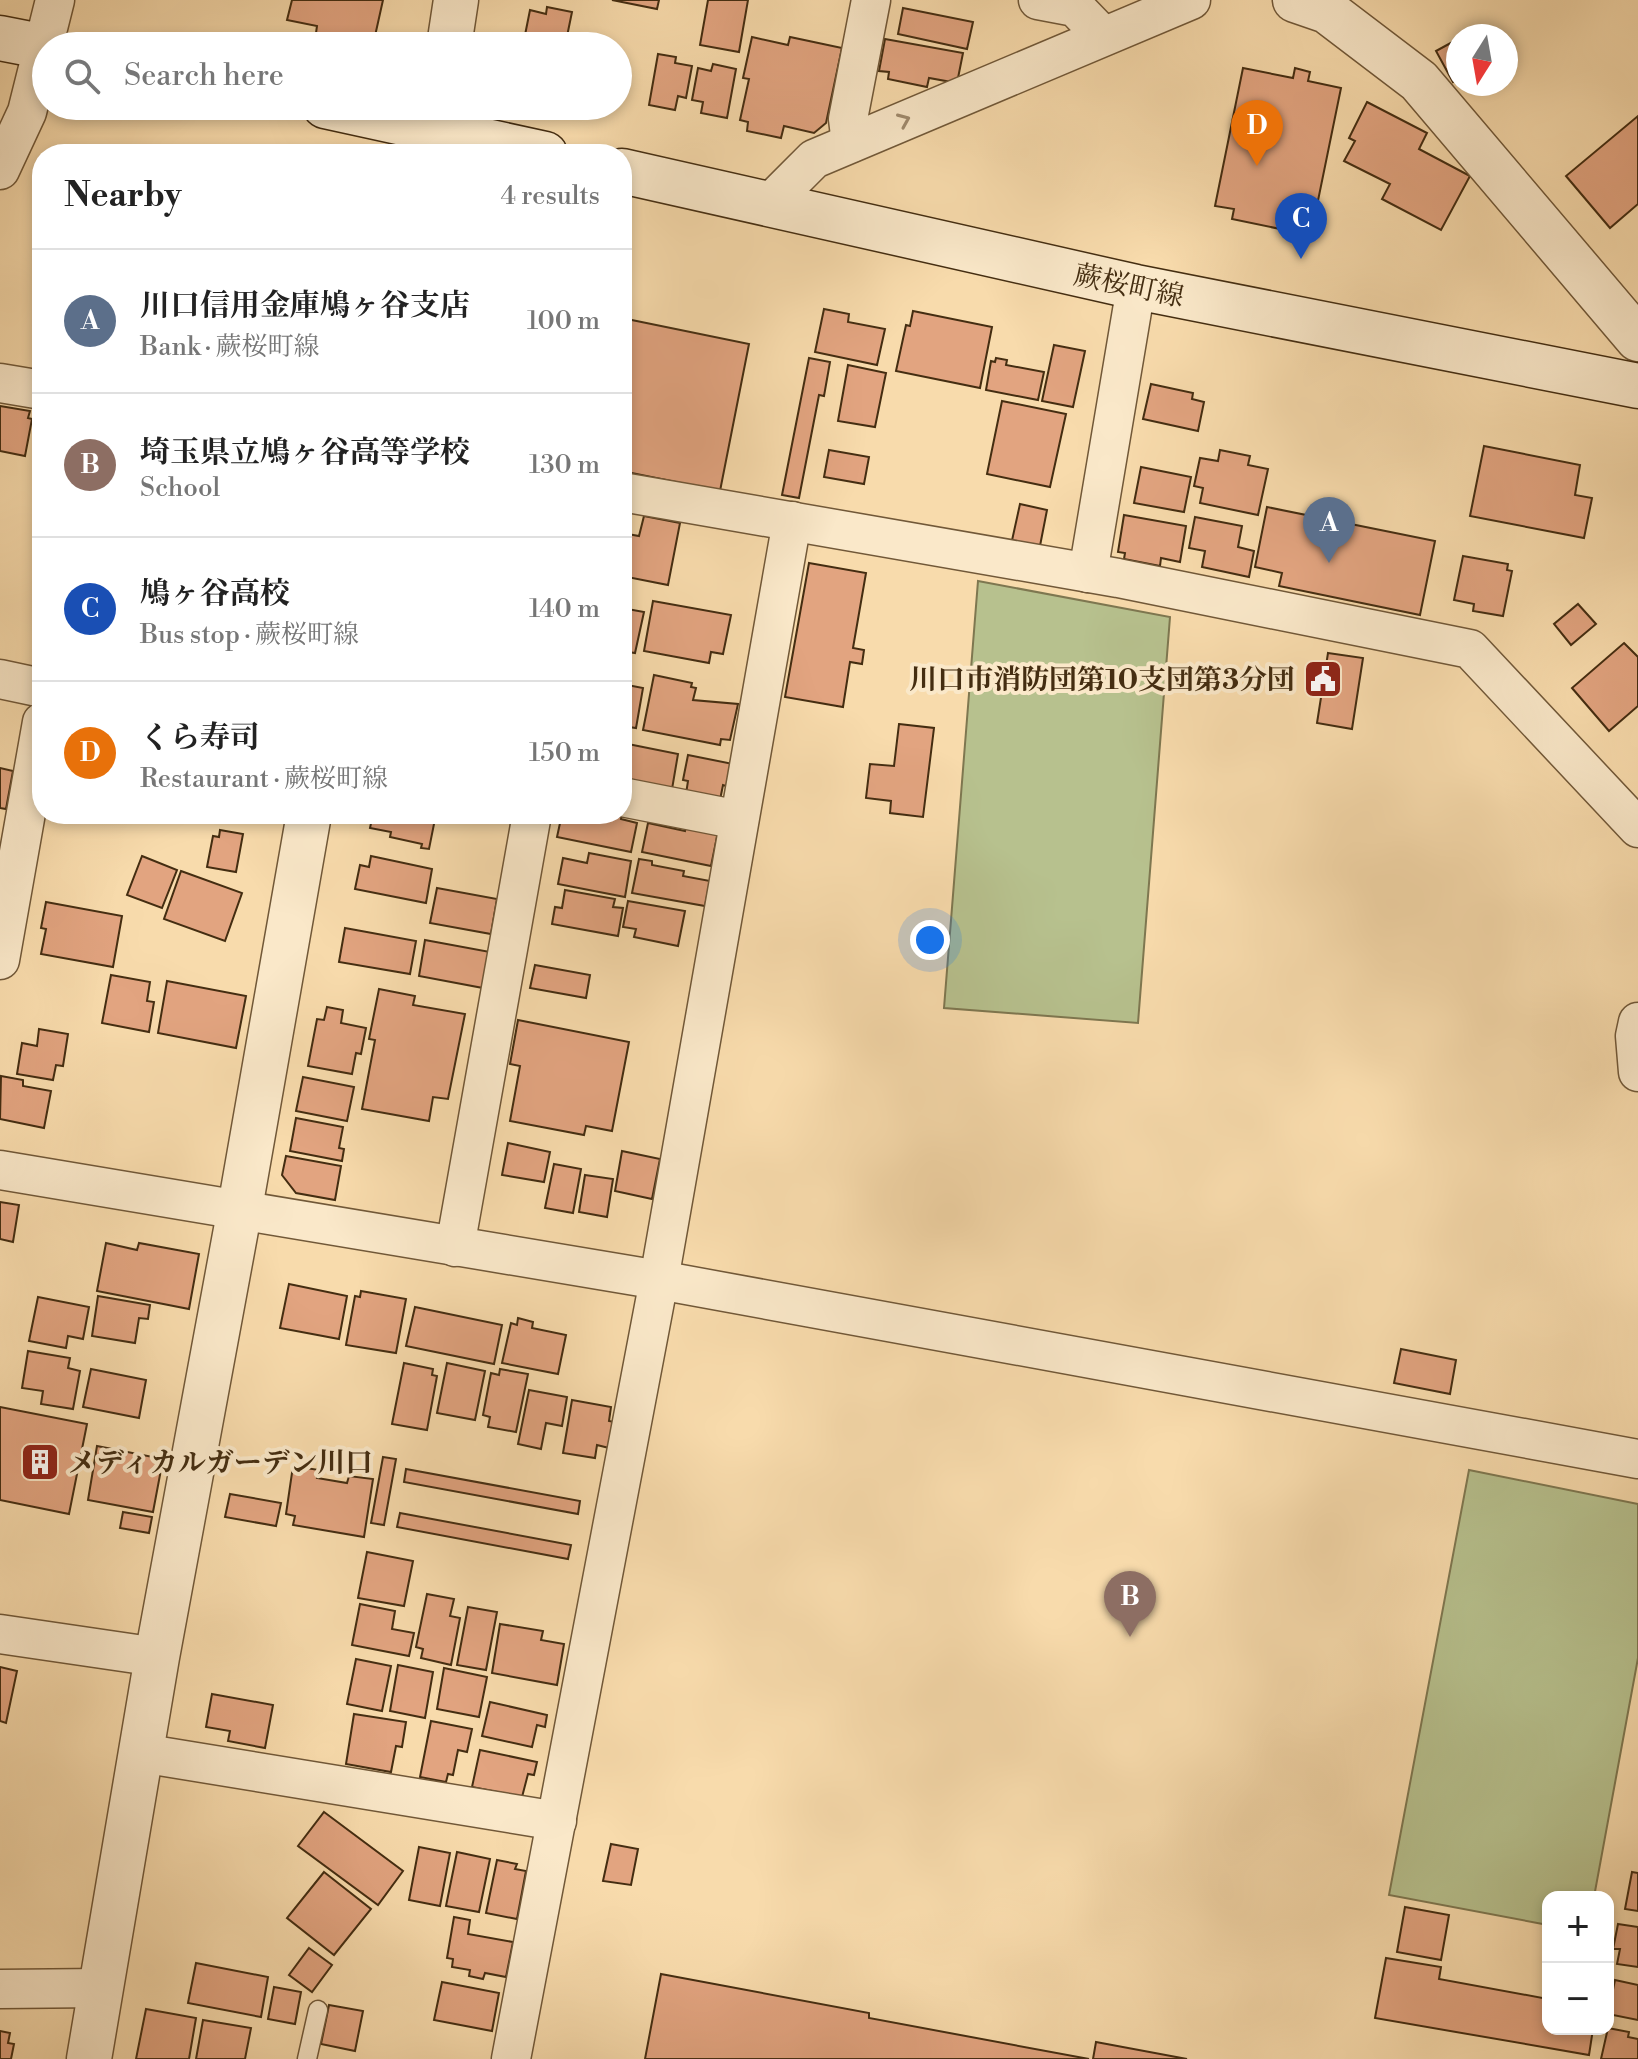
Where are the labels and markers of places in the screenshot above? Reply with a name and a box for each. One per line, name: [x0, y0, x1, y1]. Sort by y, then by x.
pin: D: [1231, 100, 1283, 166]
pin: C: [1275, 193, 1327, 259]
pin: A: [1303, 497, 1355, 563]
public building icon: 川口市消防団第10支団第3分団: [1302, 658, 1344, 700]
place label: 川口市消防団第10支団第3分団: [909, 663, 1295, 698]
building icon: メディカルガーデン川口: [19, 1441, 61, 1483]
place label: メディカルガーデン川口: [68, 1446, 373, 1481]
pin: B: [1104, 1571, 1156, 1637]

